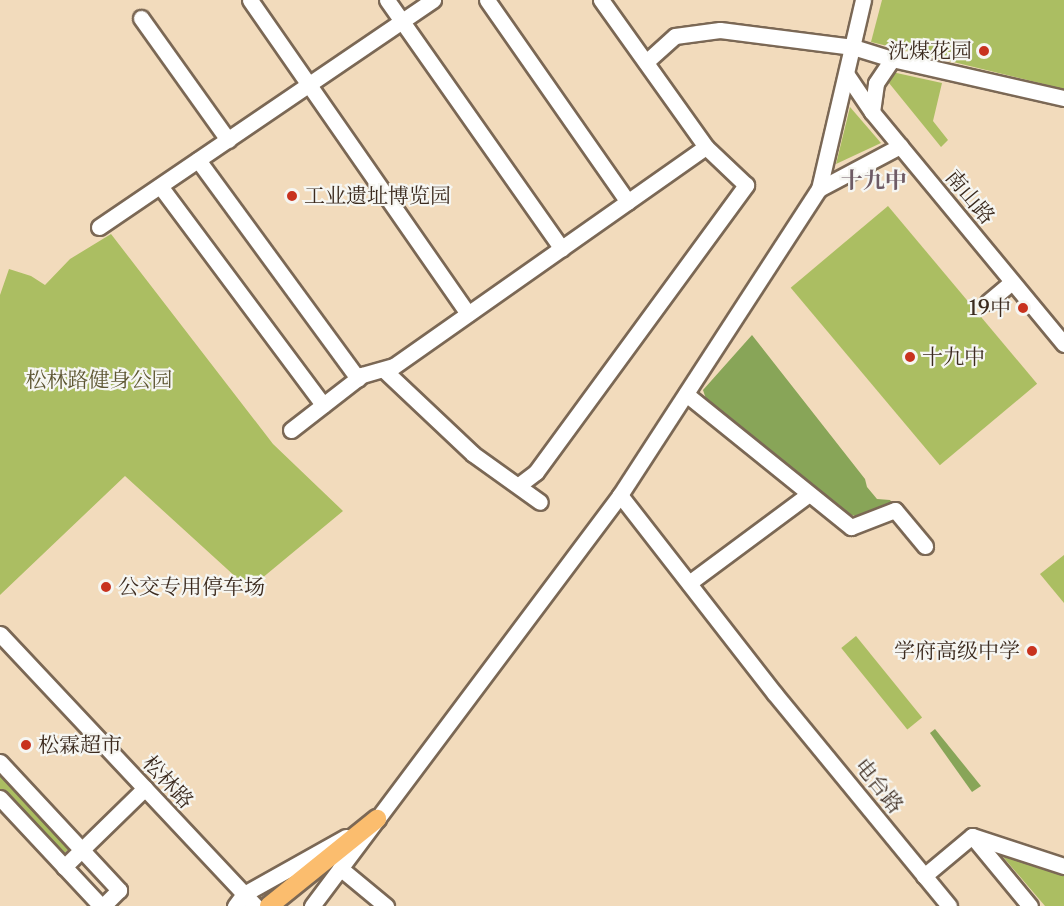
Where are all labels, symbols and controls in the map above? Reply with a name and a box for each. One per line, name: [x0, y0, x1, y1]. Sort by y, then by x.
place label: 沈煤花园: [888, 38, 972, 64]
marker: 沈煤花园: [977, 44, 991, 58]
street label: 南山路: [940, 165, 1000, 229]
district label: 十九中: [841, 168, 907, 194]
place label: 工业遗址博览园: [304, 183, 451, 209]
marker: 工业遗址博览园: [285, 189, 299, 203]
place label: 19中: [969, 295, 1011, 321]
marker: 19中: [1016, 301, 1030, 315]
place label: 十九中: [922, 344, 985, 370]
marker: 十九中: [903, 350, 917, 364]
park label: 松林路健身公园: [26, 367, 172, 393]
place label: 公交专用停车场: [118, 574, 265, 600]
marker: 公交专用停车场: [99, 580, 113, 594]
place label: 学府高级中学: [894, 638, 1020, 664]
marker: 学府高级中学: [1025, 644, 1039, 658]
place label: 松霖超市: [38, 732, 122, 758]
marker: 松霖超市: [19, 738, 33, 752]
street label: 松林路: [137, 750, 199, 814]
street label: 电台路: [849, 754, 909, 818]

